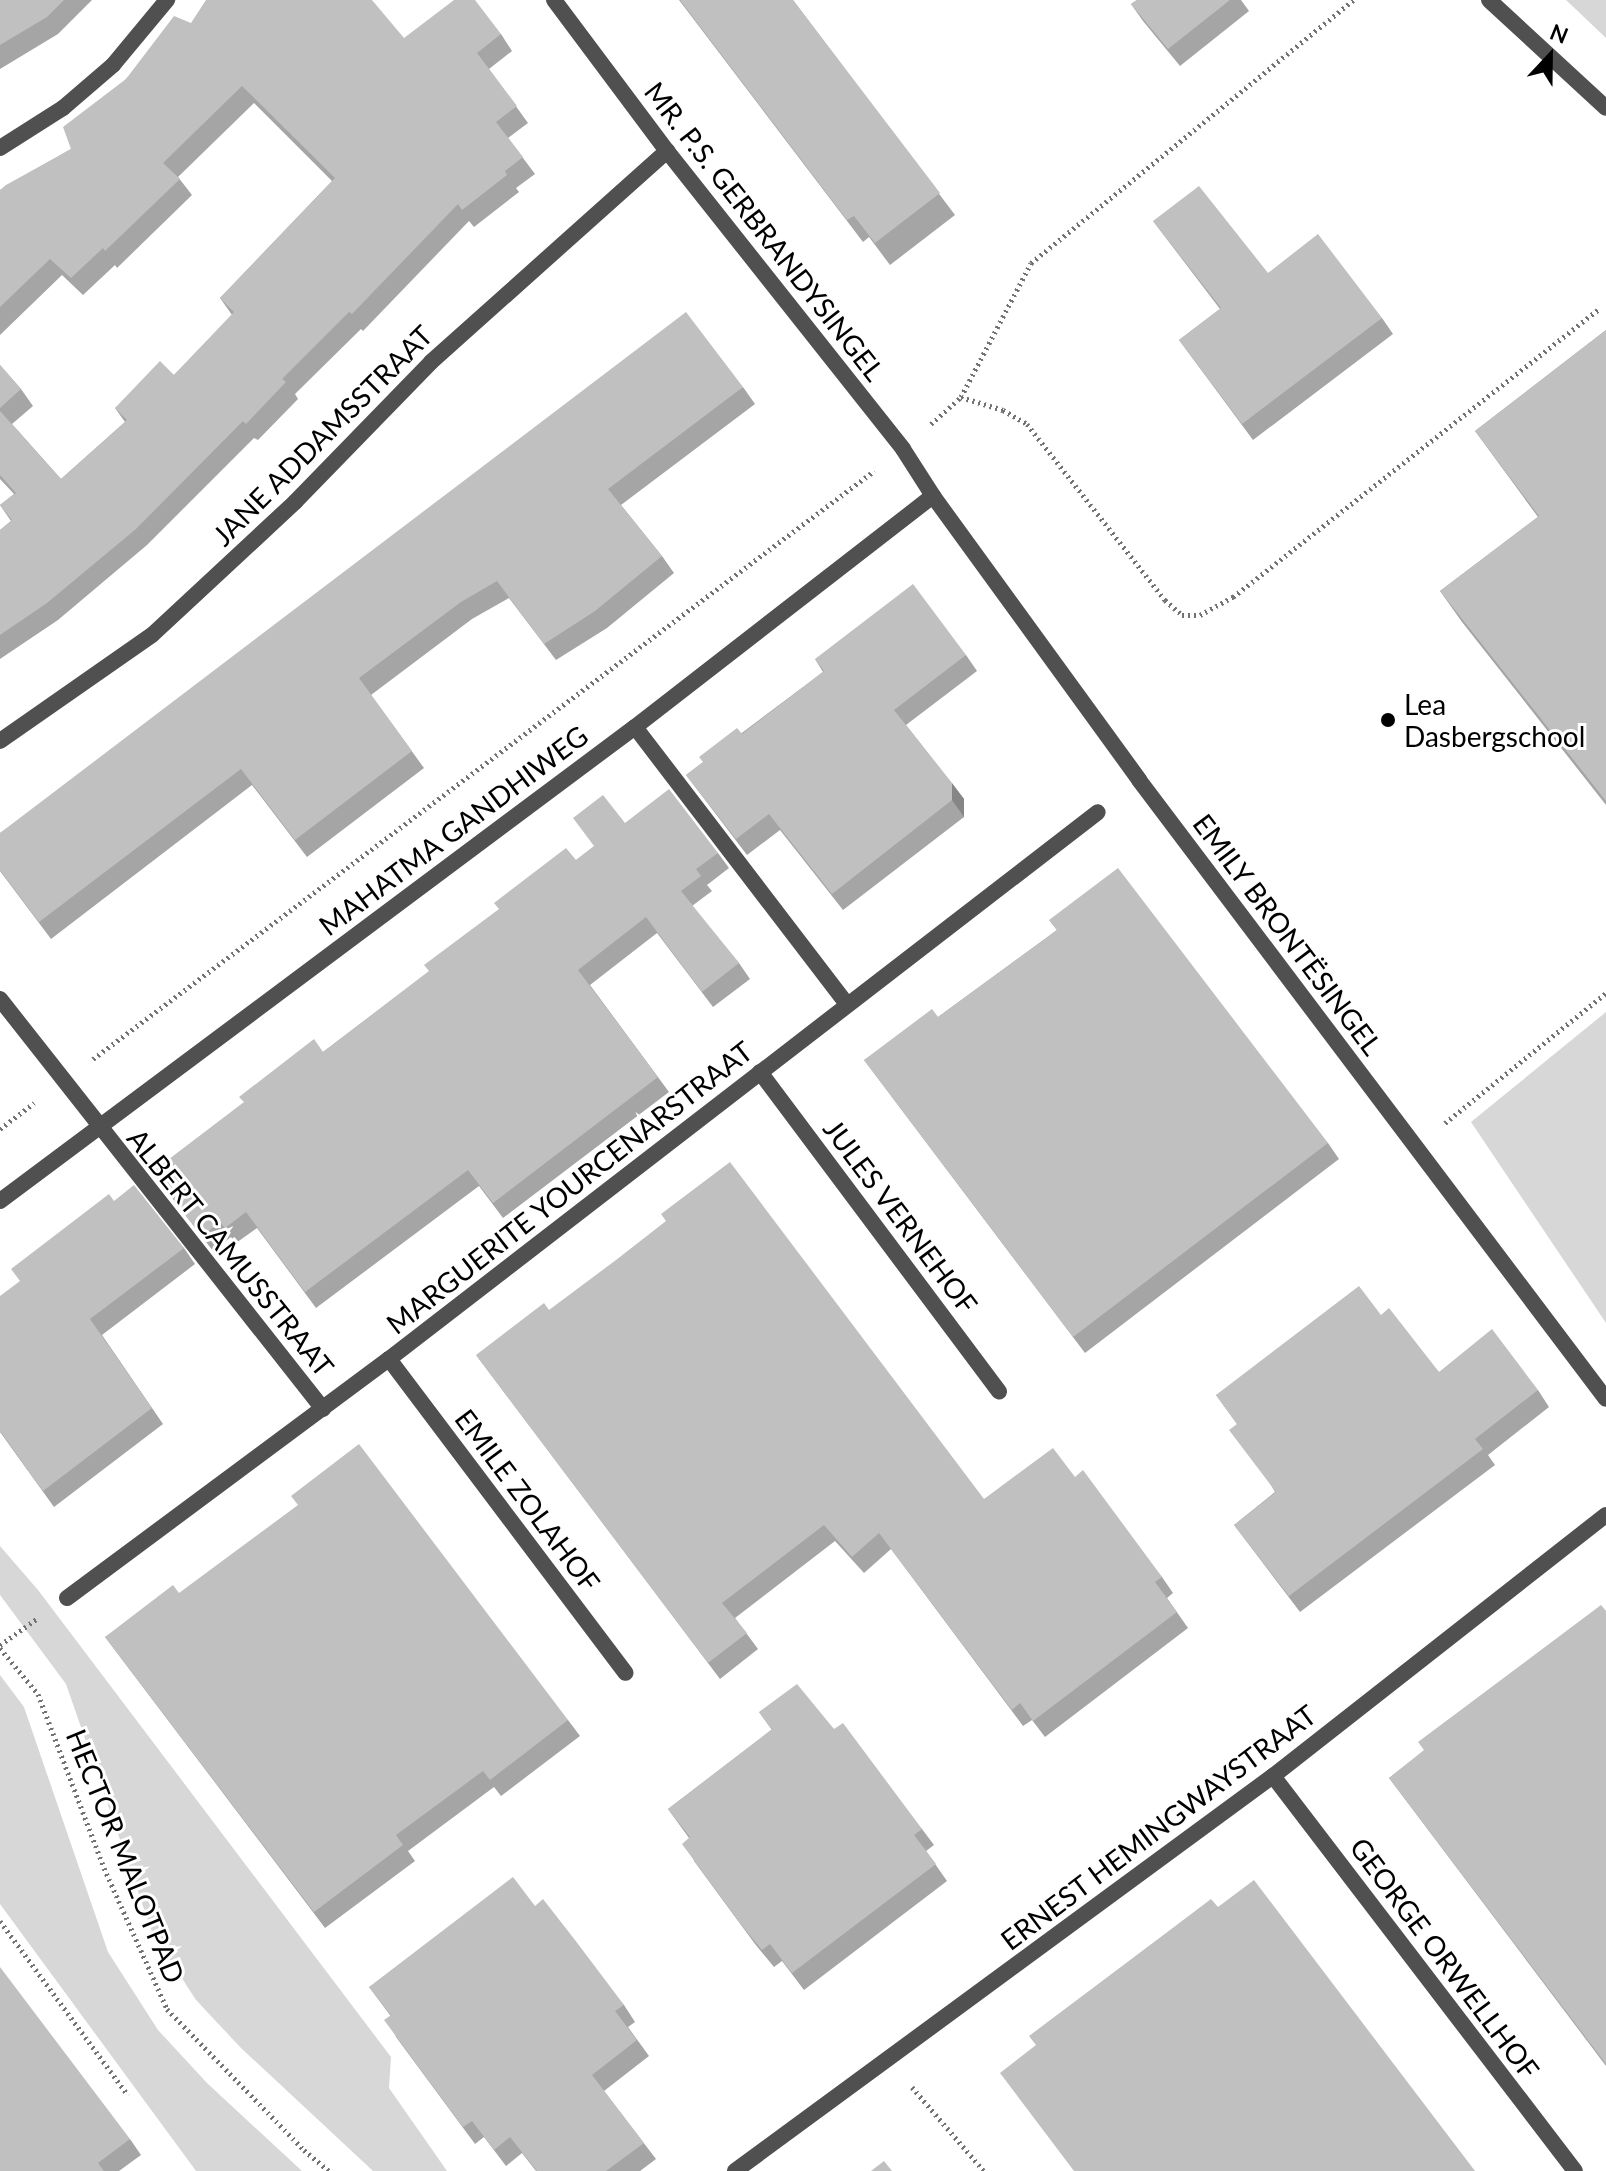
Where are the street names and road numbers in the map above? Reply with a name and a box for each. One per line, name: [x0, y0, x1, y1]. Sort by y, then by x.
street label: MR. P.S. GERBRANDYSINGEL: [638, 75, 892, 387]
street label: JANE ADDAMSSTRAAT: [205, 318, 439, 552]
street label: MAHATMA GANDHIWEG: [312, 718, 594, 942]
street label: EMILY BRONTËSINGEL: [1186, 807, 1390, 1061]
street label: MARGUERITE YOURCENARSTRAAT: [379, 1033, 759, 1341]
street label: JULES VERNEHOF: [817, 1112, 985, 1320]
street label: ALBERT CAMUSSTRAAT: [121, 1121, 341, 1383]
street label: EMILE ZOLAHOF: [449, 1402, 607, 1598]
street label: ERNEST HEMINGWAYSTRAAT: [993, 1697, 1323, 1957]
street label: HECTOR MALOTPAD: [60, 1724, 192, 1988]
street label: GEORGE ORWELLHOF: [1343, 1831, 1547, 2085]

